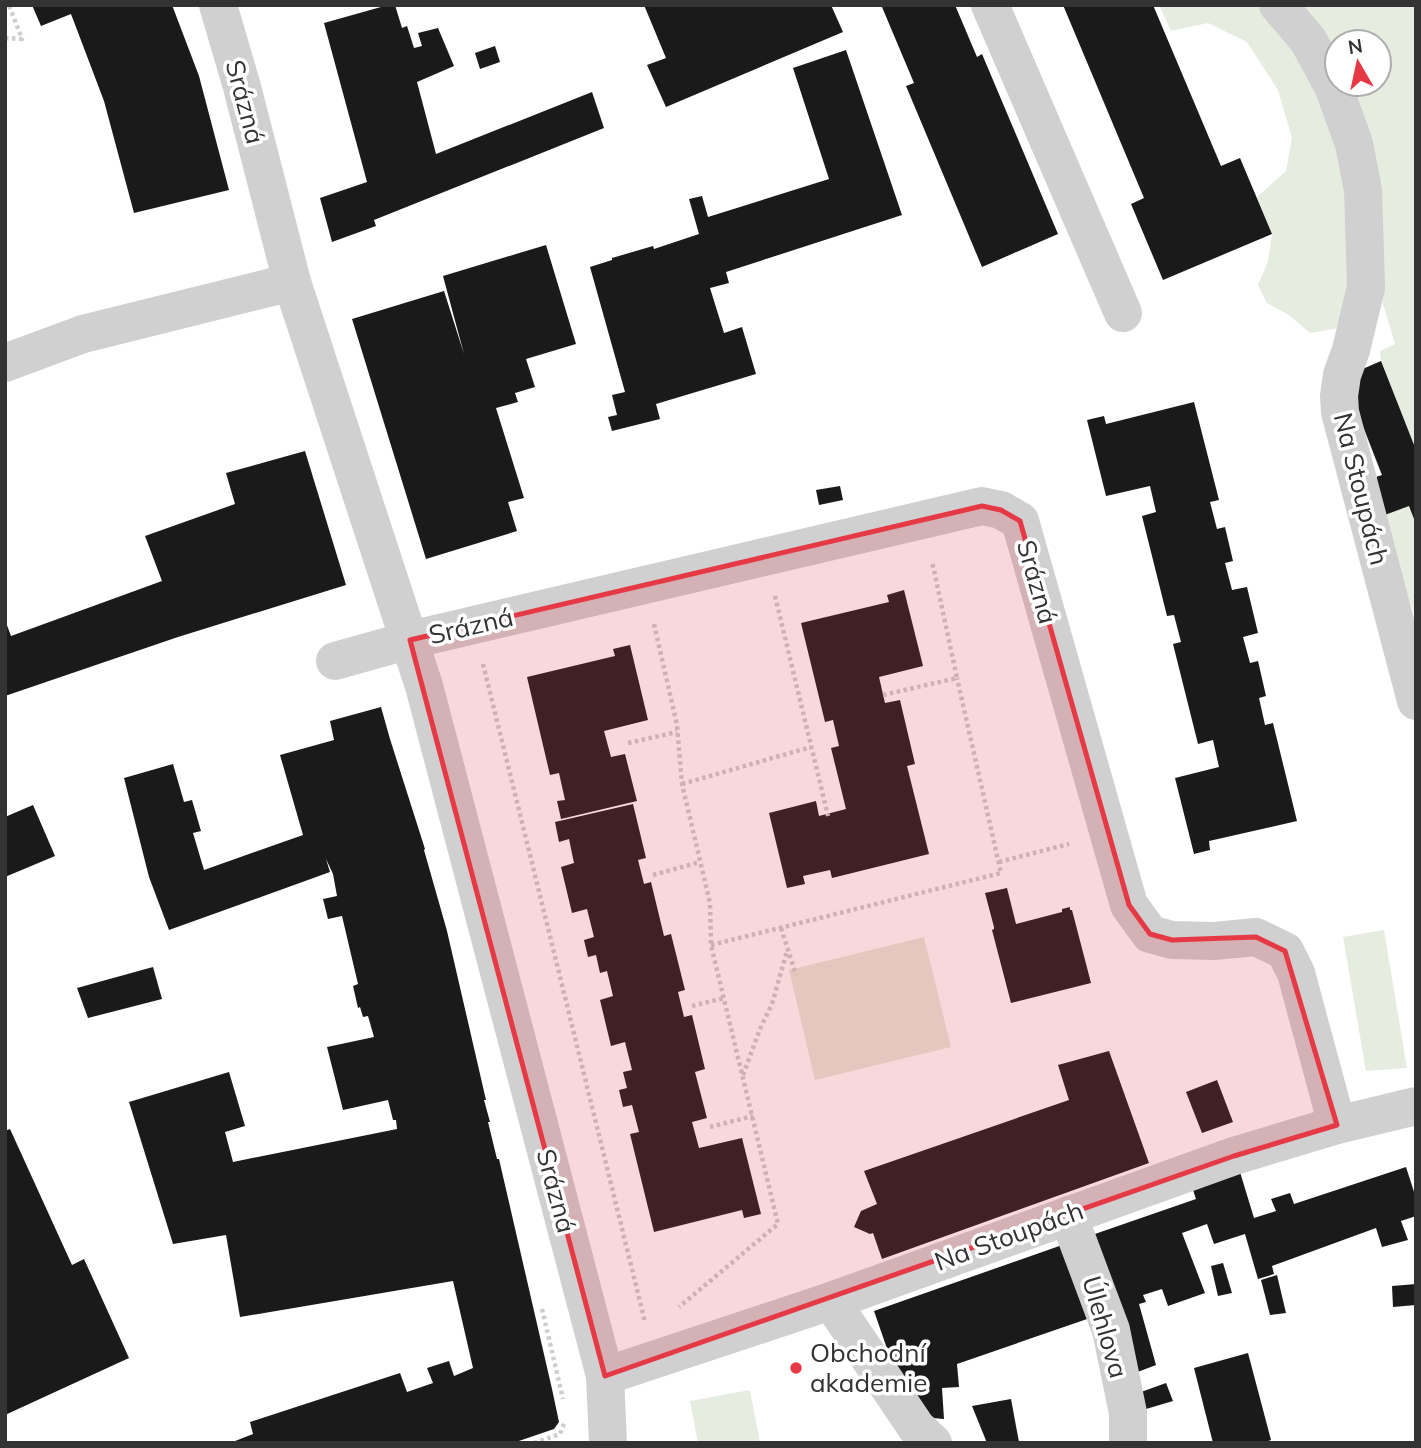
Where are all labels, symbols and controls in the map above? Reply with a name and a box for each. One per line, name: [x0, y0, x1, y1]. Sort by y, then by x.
north arrow: [1323, 28, 1393, 98]
text: N: [1346, 33, 1364, 59]
street label: Srázná: [218, 56, 272, 147]
street label: Na Stoupách: [1327, 409, 1396, 569]
street label: Srázná: [1010, 536, 1065, 628]
street label: Srázná: [425, 600, 516, 651]
street label: Srázná: [529, 1145, 583, 1236]
street label: Na Stoupách: [930, 1193, 1088, 1278]
street label: Úlehlova: [1075, 1272, 1136, 1382]
place label: Obchodní akademie: [810, 1336, 927, 1399]
marker: Obchodní akademie: [788, 1360, 804, 1376]

